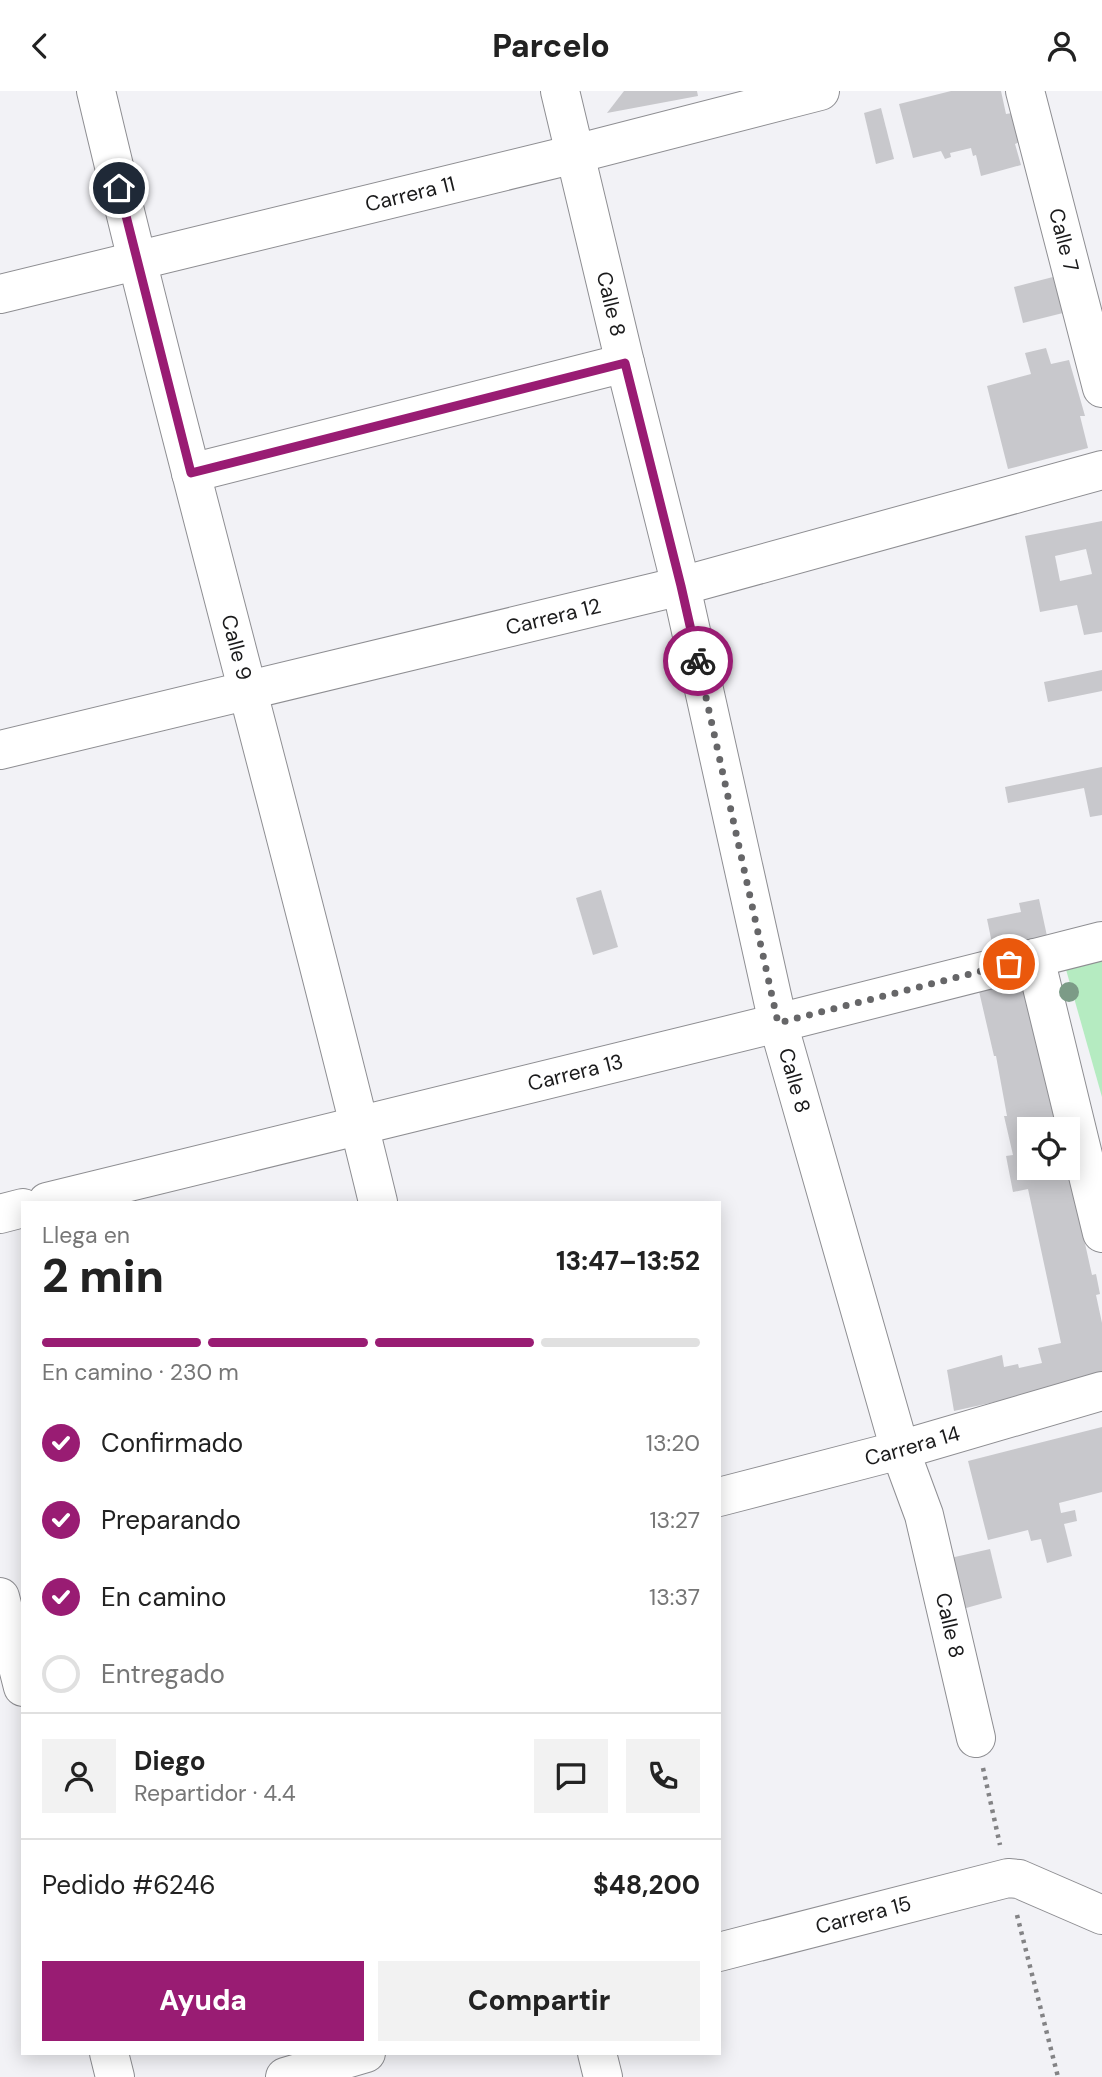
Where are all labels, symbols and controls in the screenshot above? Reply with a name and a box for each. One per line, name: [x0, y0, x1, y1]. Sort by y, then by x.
text: Parcelo: [492, 25, 610, 67]
icon: back: [21, 27, 59, 65]
icon: person: [1043, 27, 1081, 65]
pin: [89, 158, 149, 218]
icon: home: [100, 169, 138, 207]
street label: Carrera 11: [362, 170, 458, 219]
street label: Calle 7: [1042, 205, 1085, 275]
street label: Calle 8: [590, 269, 632, 339]
street label: Carrera 12: [503, 592, 604, 642]
street label: Calle 9: [214, 612, 258, 683]
courier: [663, 626, 733, 696]
icon: bike: [679, 642, 717, 680]
pin: [979, 934, 1039, 994]
icon: bag: [990, 945, 1028, 983]
street label: Calle 8: [772, 1045, 817, 1116]
street label: Carrera 13: [525, 1047, 626, 1098]
map controls: [1017, 1117, 1080, 1180]
button: locate: [1017, 1117, 1080, 1180]
text: Llega en: [42, 1220, 130, 1250]
text: 13:47–13:52: [556, 1244, 700, 1278]
text: 2 min: [42, 1246, 164, 1306]
text: En camino · 230 m: [42, 1357, 239, 1387]
street label: Carrera 14: [862, 1419, 964, 1473]
icon: check: [42, 1424, 80, 1462]
text: Confirmado: [101, 1426, 243, 1460]
text: 13:20: [646, 1428, 700, 1458]
icon: check: [42, 1501, 80, 1539]
text: Preparando: [101, 1503, 241, 1537]
text: 13:27: [649, 1505, 700, 1535]
icon: check: [42, 1578, 80, 1616]
text: En camino: [101, 1580, 226, 1614]
text: 13:37: [649, 1582, 700, 1612]
street label: Calle 8: [929, 1590, 971, 1661]
text: Entregado: [101, 1657, 225, 1691]
button: person: [42, 1739, 116, 1813]
button: chat: [534, 1739, 608, 1813]
button: phone: [626, 1739, 700, 1813]
text: Diego: [134, 1744, 206, 1778]
text: Repartidor · 4.4: [134, 1778, 296, 1808]
text: Pedido #6246: [42, 1868, 215, 1902]
text: $48,200: [593, 1868, 700, 1902]
street label: Carrera 15: [813, 1889, 914, 1941]
button: Ayuda: [42, 1961, 364, 2041]
button: Compartir: [378, 1961, 700, 2041]

